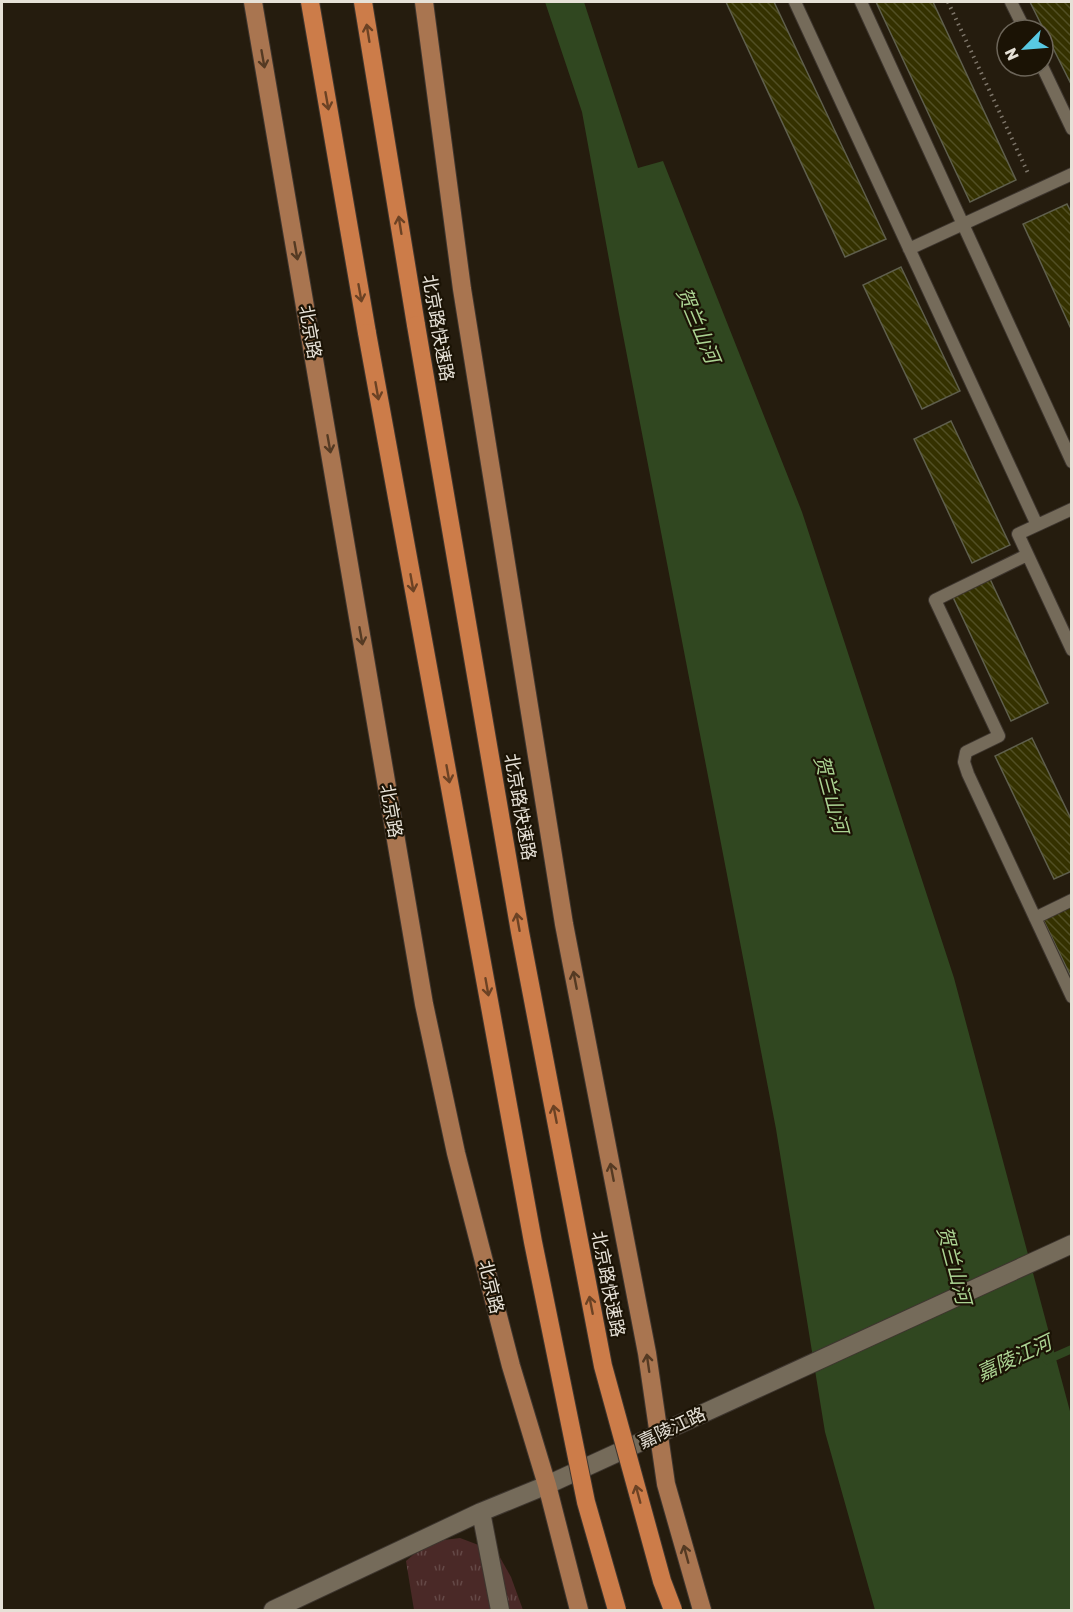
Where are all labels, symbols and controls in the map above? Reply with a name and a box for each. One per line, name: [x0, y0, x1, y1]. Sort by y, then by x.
north arrow: [995, 18, 1055, 78]
one-way arrow: [363, 24, 374, 43]
text: N: [1001, 45, 1023, 63]
one-way arrow: [258, 49, 269, 69]
one-way arrow: [322, 90, 333, 110]
one-way arrow: [394, 216, 405, 236]
one-way arrow: [291, 241, 302, 261]
street label: 北京路快速路: [418, 273, 458, 383]
one-way arrow: [355, 282, 366, 302]
water label: 贺兰山河: [671, 283, 726, 370]
street label: 北京路: [294, 304, 326, 360]
one-way arrow: [372, 380, 383, 400]
one-way arrow: [323, 433, 334, 453]
one-way arrow: [407, 572, 418, 592]
one-way arrow: [356, 626, 367, 645]
street label: 北京路快速路: [500, 752, 540, 862]
water label: 贺兰山河: [809, 752, 854, 840]
one-way arrow: [443, 764, 454, 784]
street label: 北京路: [375, 783, 407, 839]
one-way arrow: [513, 913, 524, 932]
one-way arrow: [569, 971, 580, 991]
one-way arrow: [482, 977, 493, 996]
one-way arrow: [549, 1104, 560, 1124]
one-way arrow: [606, 1162, 617, 1182]
water label: 贺兰山河: [932, 1223, 977, 1311]
street label: 北京路快速路: [587, 1229, 629, 1339]
street label: 北京路: [474, 1258, 508, 1316]
one-way arrow: [585, 1296, 596, 1315]
water label: 嘉陵江河: [973, 1329, 1059, 1386]
one-way arrow: [643, 1354, 654, 1374]
street label: 嘉陵江路: [635, 1403, 709, 1453]
one-way arrow: [632, 1485, 643, 1504]
one-way arrow: [679, 1545, 691, 1564]

